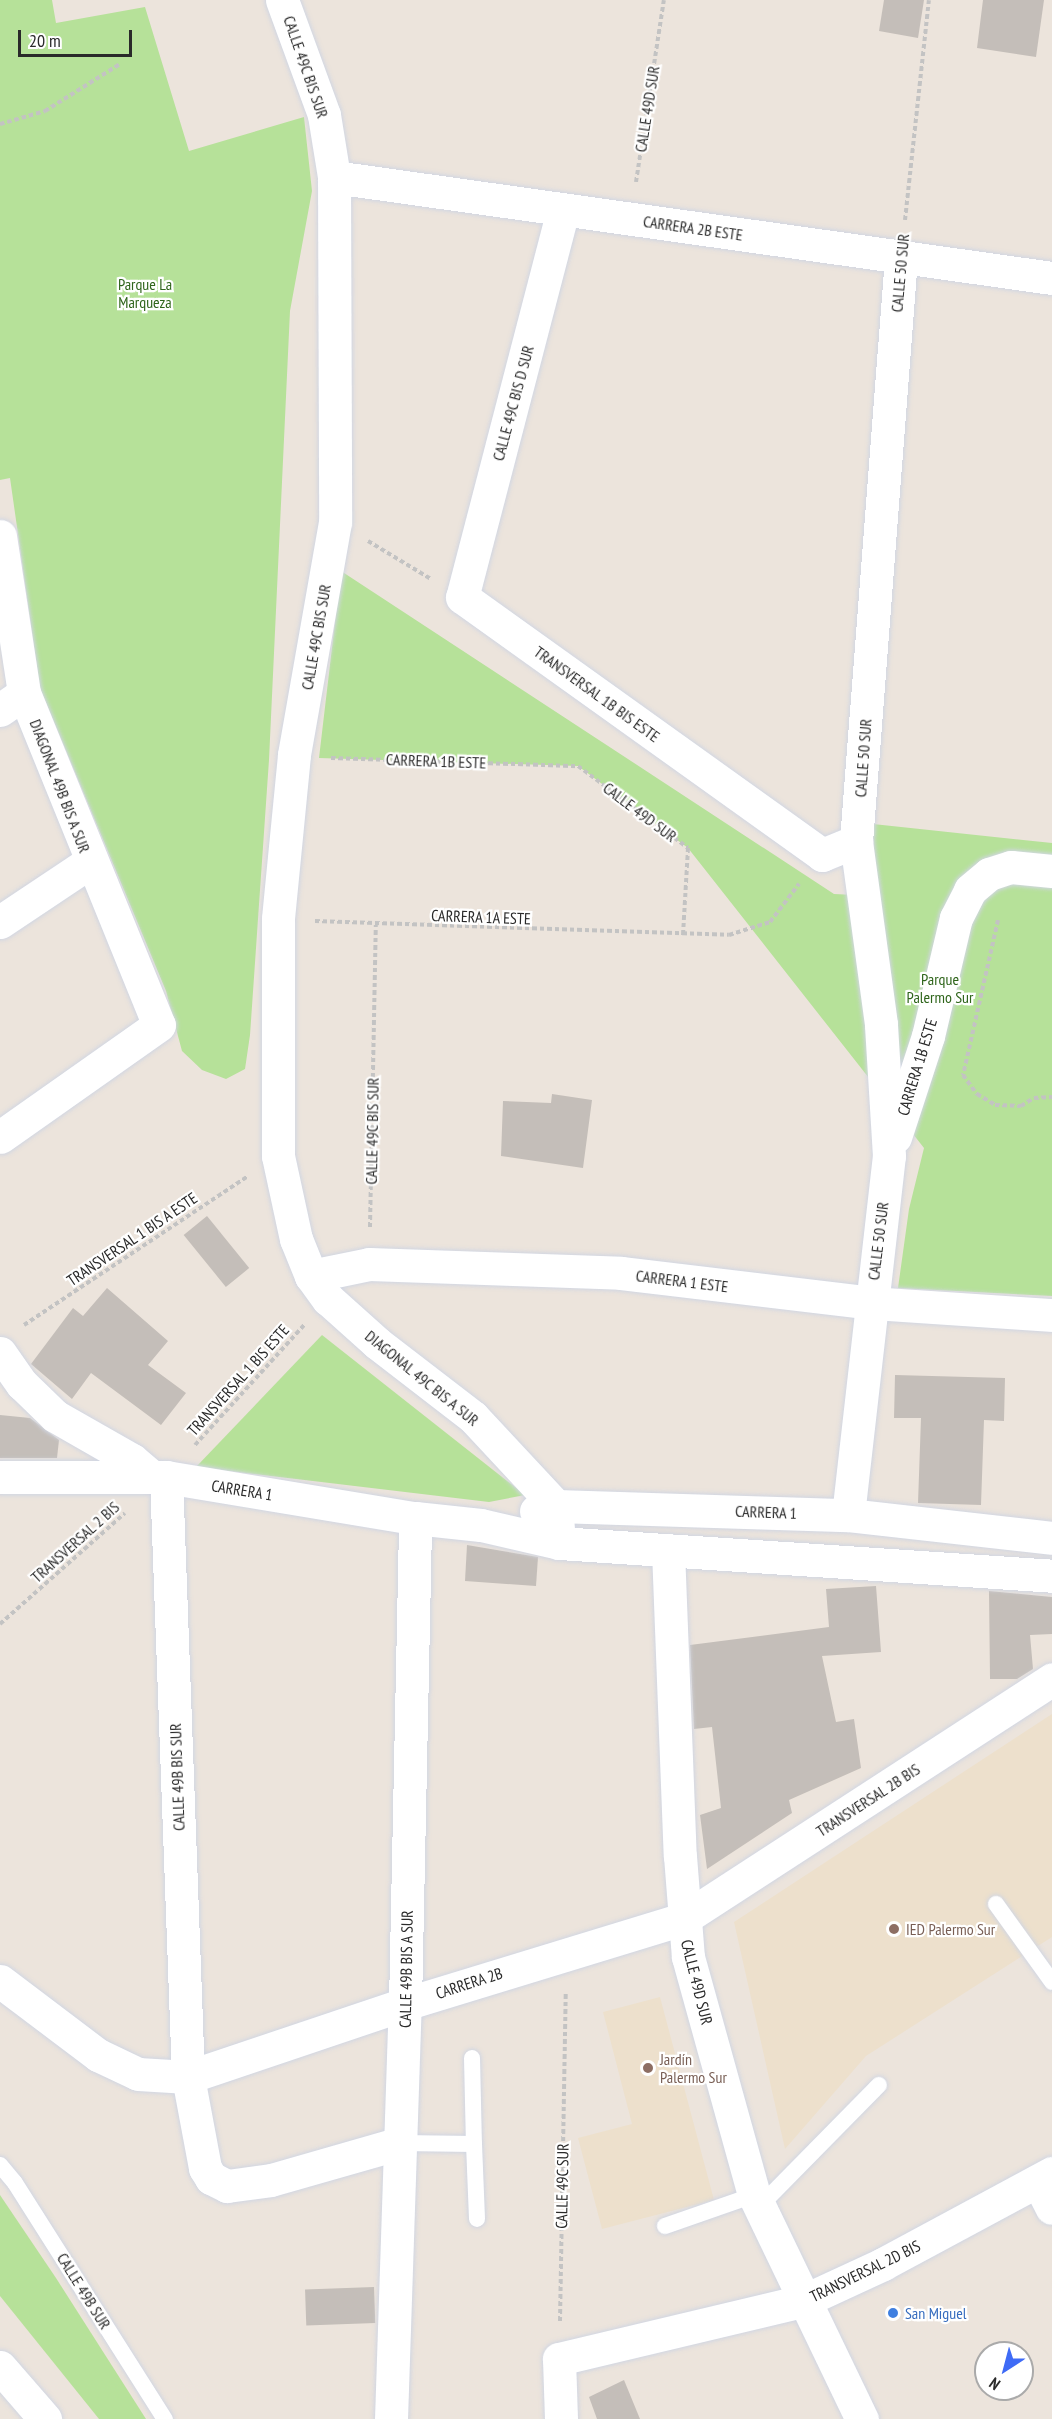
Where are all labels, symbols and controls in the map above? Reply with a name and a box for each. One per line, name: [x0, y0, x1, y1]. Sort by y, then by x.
street label: CALLE 49C BIS SUR: [279, 13, 333, 121]
scale bar: [21, 18, 135, 56]
text: 20 m: [29, 29, 61, 52]
street label: CALLE 49D SUR: [631, 64, 663, 154]
street label: CARRERA 2B ESTE: [642, 211, 744, 245]
street label: CALLE 50 SUR: [887, 233, 913, 313]
park label: Parque La Marqueza: [118, 274, 172, 312]
street label: CALLE 49C BIS D SUR: [488, 343, 538, 463]
street label: CALLE 49C BIS SUR: [297, 582, 335, 692]
street label: TRANSVERSAL 1B BIS ESTE: [530, 642, 664, 746]
street label: DIAGONAL 49B BIS A SUR: [25, 716, 95, 856]
street label: CALLE 50 SUR: [851, 718, 875, 798]
street label: CARRERA 1B ESTE: [385, 750, 487, 772]
street label: CALLE 49D SUR: [599, 778, 681, 846]
street label: CARRERA 1A ESTE: [430, 906, 532, 928]
park label: Parque Palermo Sur: [907, 969, 973, 1007]
street label: CARRERA 1B ESTE: [893, 1016, 941, 1118]
street label: CALLE 49C BIS SUR: [361, 1077, 383, 1185]
street label: TRANSVERSAL 1 BIS A ESTE: [63, 1188, 201, 1290]
street label: CALLE 50 SUR: [864, 1201, 892, 1281]
street label: CARRERA 1 ESTE: [635, 1266, 729, 1296]
street label: TRANSVERSAL 1 BIS ESTE: [183, 1320, 293, 1440]
street label: DIAGONAL 49C BIS A SUR: [361, 1326, 483, 1430]
street label: CARRERA 1: [210, 1476, 274, 1504]
street label: TRANSVERSAL 2 BIS: [27, 1497, 123, 1587]
street label: CARRERA 1: [735, 1501, 797, 1523]
street label: CALLE 49B BIS SUR: [166, 1723, 188, 1831]
street label: TRANSVERSAL 2B BIS: [812, 1759, 924, 1841]
street label: CALLE 49B BIS A SUR: [395, 1909, 417, 2029]
place label: IED Palermo Sur: [906, 1919, 995, 1939]
marker: IED Palermo Sur: [887, 1922, 901, 1936]
street label: CALLE 49D SUR: [677, 1937, 717, 2027]
street label: CARRERA 2B: [433, 1963, 505, 2003]
place label: Jardín Palermo Sur: [660, 2049, 727, 2087]
marker: Jardín Palermo Sur: [641, 2061, 655, 2075]
street label: CALLE 49C SUR: [552, 2143, 572, 2229]
street label: TRANSVERSAL 2D BIS: [806, 2236, 924, 2306]
street label: CALLE 49B SUR: [53, 2249, 115, 2333]
place label: San Miguel: [905, 2303, 967, 2323]
marker: San Miguel: [886, 2306, 900, 2320]
north arrow: [974, 2341, 1034, 2401]
text: N: [985, 2373, 1004, 2395]

